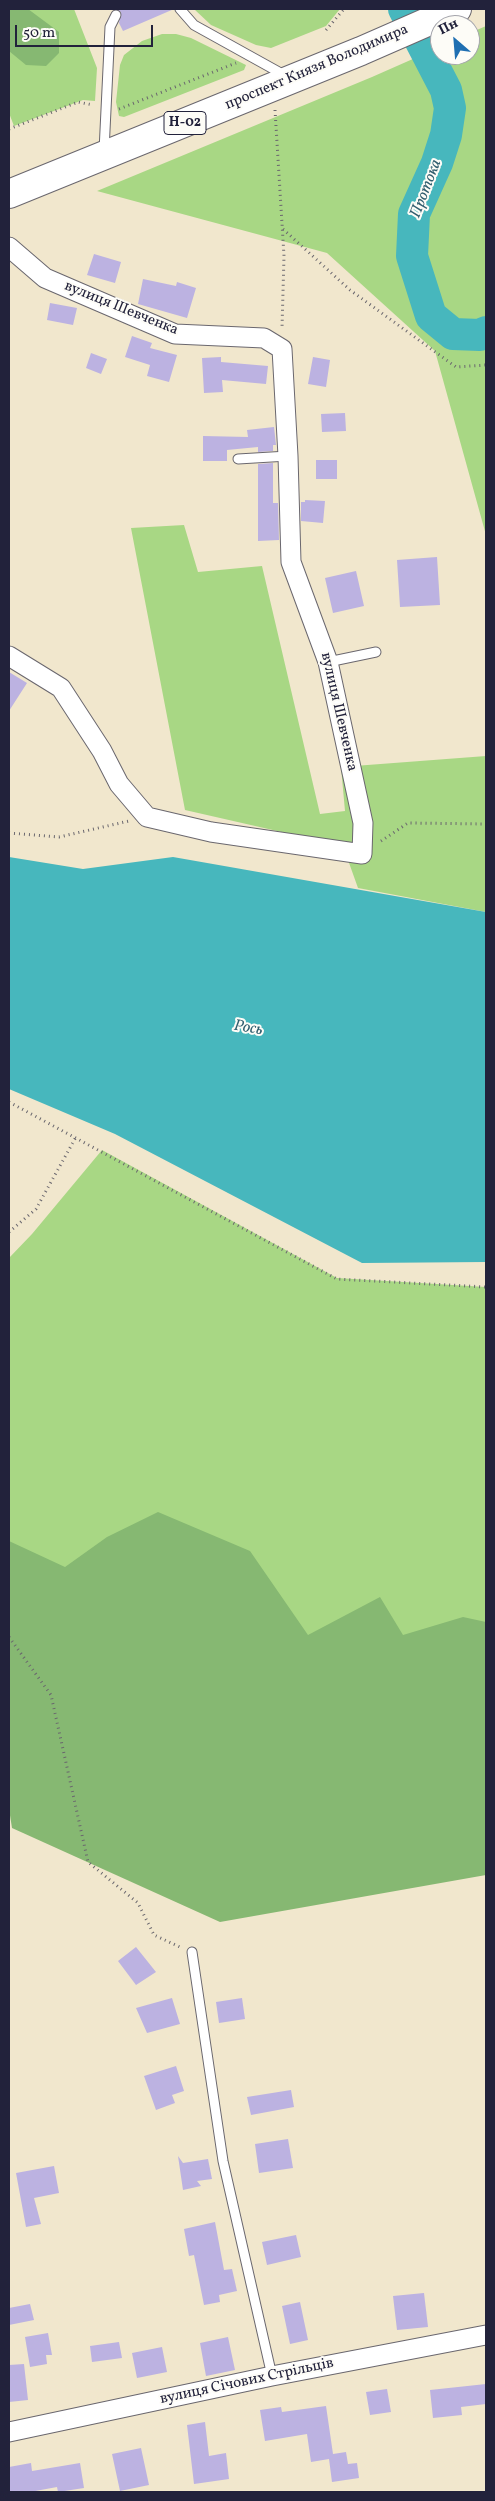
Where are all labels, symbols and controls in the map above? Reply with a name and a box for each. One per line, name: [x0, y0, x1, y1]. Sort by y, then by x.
text: Пн: [435, 14, 462, 40]
scale bar: [18, 15, 155, 47]
north arrow: [430, 15, 480, 65]
street label: проспект Князя Володимира: [223, 21, 411, 115]
text: 50 m: [23, 23, 55, 44]
road number: Н-02: [164, 112, 206, 134]
water label: Протока: [407, 157, 447, 221]
street label: вулиця Шевченка: [61, 278, 181, 340]
street label: вулиця Шевченка: [316, 651, 360, 773]
water label: Рось: [232, 1017, 264, 1041]
street label: вулиця Січових Стрільців: [159, 2355, 335, 2409]

